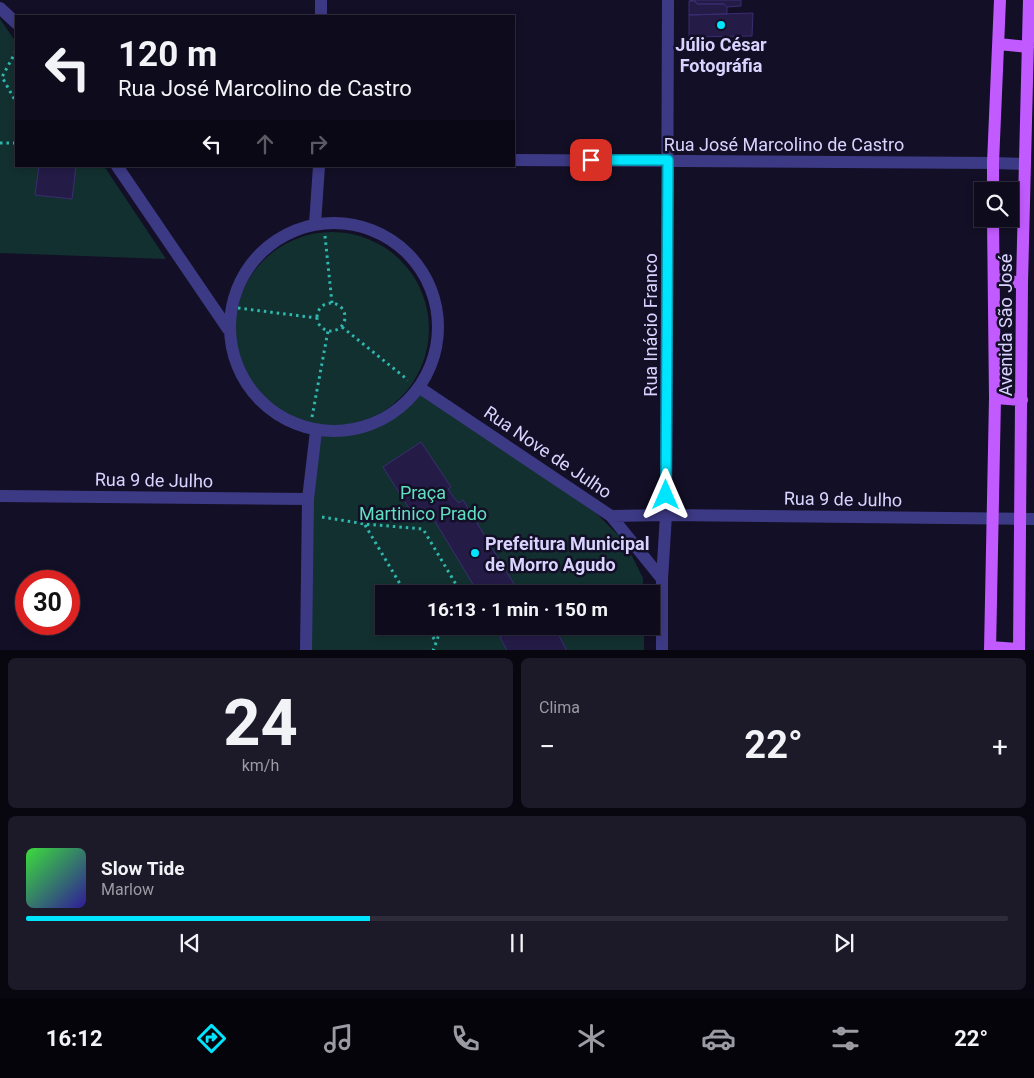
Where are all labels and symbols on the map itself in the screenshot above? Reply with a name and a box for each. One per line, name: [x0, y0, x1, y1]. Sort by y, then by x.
marker: Júlio César Fotográfia: [715, 19, 727, 31]
place label: Júlio César Fotográfia: [675, 34, 767, 76]
street label: Rua José Marcolino de Castro: [664, 134, 904, 155]
pin: [570, 139, 612, 181]
street label: Rua Inácio Franco: [640, 253, 661, 397]
street label: Avenida São José: [995, 254, 1016, 396]
street label: Rua Nove de Julho: [480, 402, 616, 502]
street label: Rua 9 de Julho: [95, 468, 213, 492]
position arrow: [639, 468, 691, 520]
park label: Praça Martinico Prado: [359, 482, 487, 524]
street label: Rua 9 de Julho: [784, 487, 902, 511]
place label: Prefeitura Municipal de Morro Agudo: [485, 533, 649, 575]
marker: Prefeitura Municipal de Morro Agudo: [469, 547, 481, 559]
speed limit sign: 30: [15, 570, 80, 635]

